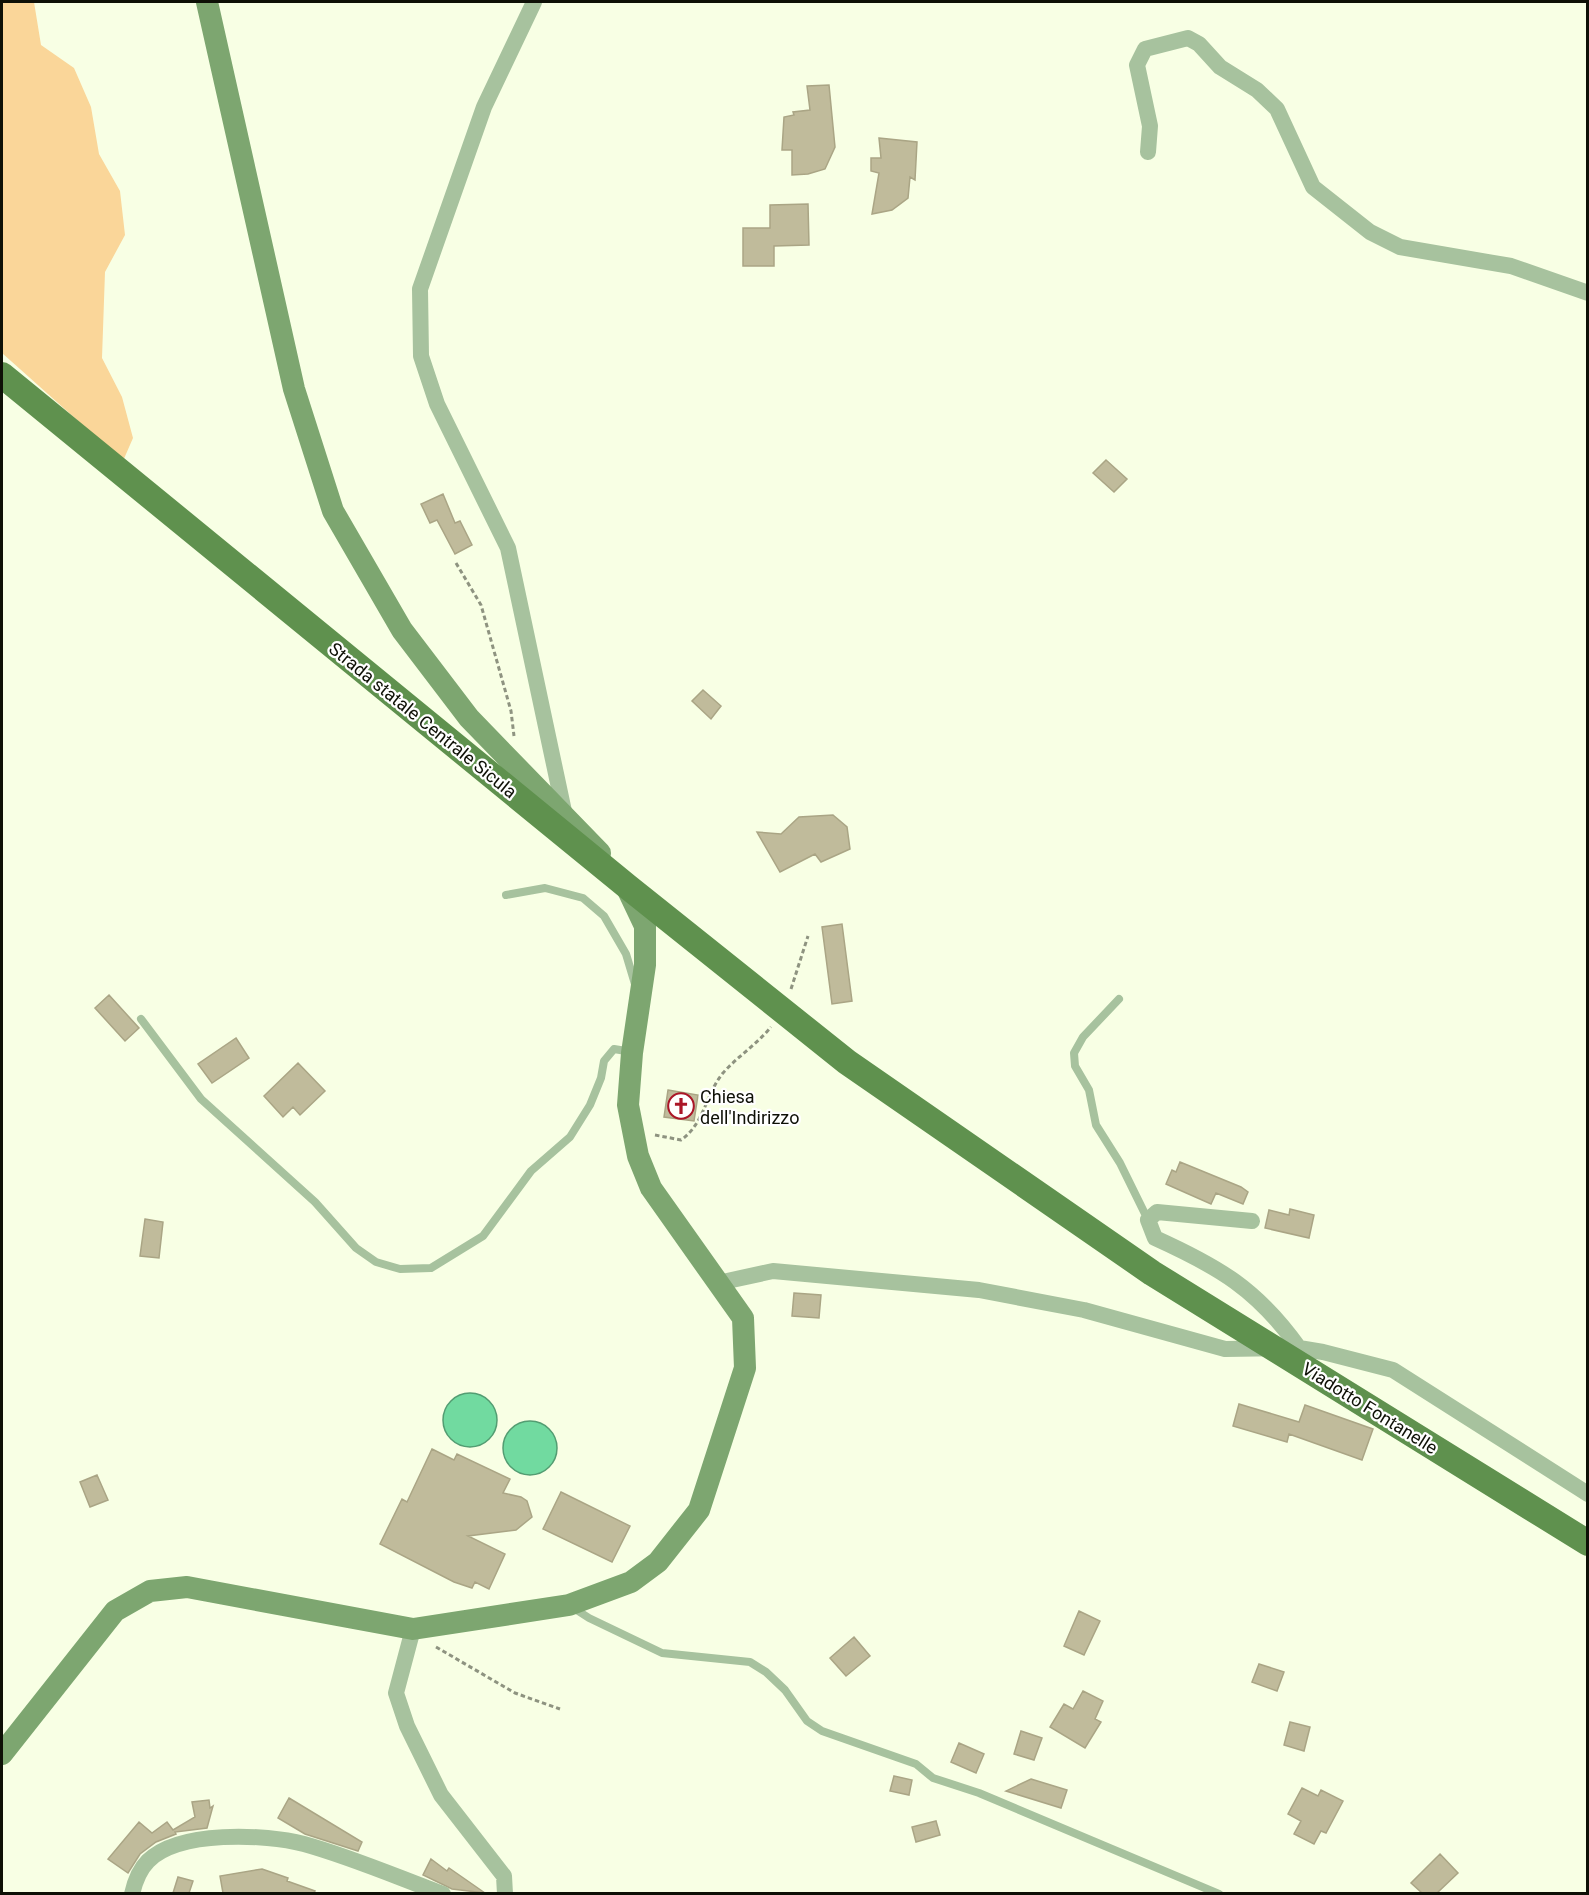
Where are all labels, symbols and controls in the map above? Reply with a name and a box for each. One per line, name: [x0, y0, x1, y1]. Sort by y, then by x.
street label: Strada statale Centrale Sicula: [325, 638, 521, 802]
place label: Chiesa dell'Indirizzo: [700, 1086, 799, 1128]
church icon: Chiesa dell'Indirizzo: [666, 1091, 696, 1121]
street label: Viadotto Fontanelle: [1298, 1358, 1442, 1458]

